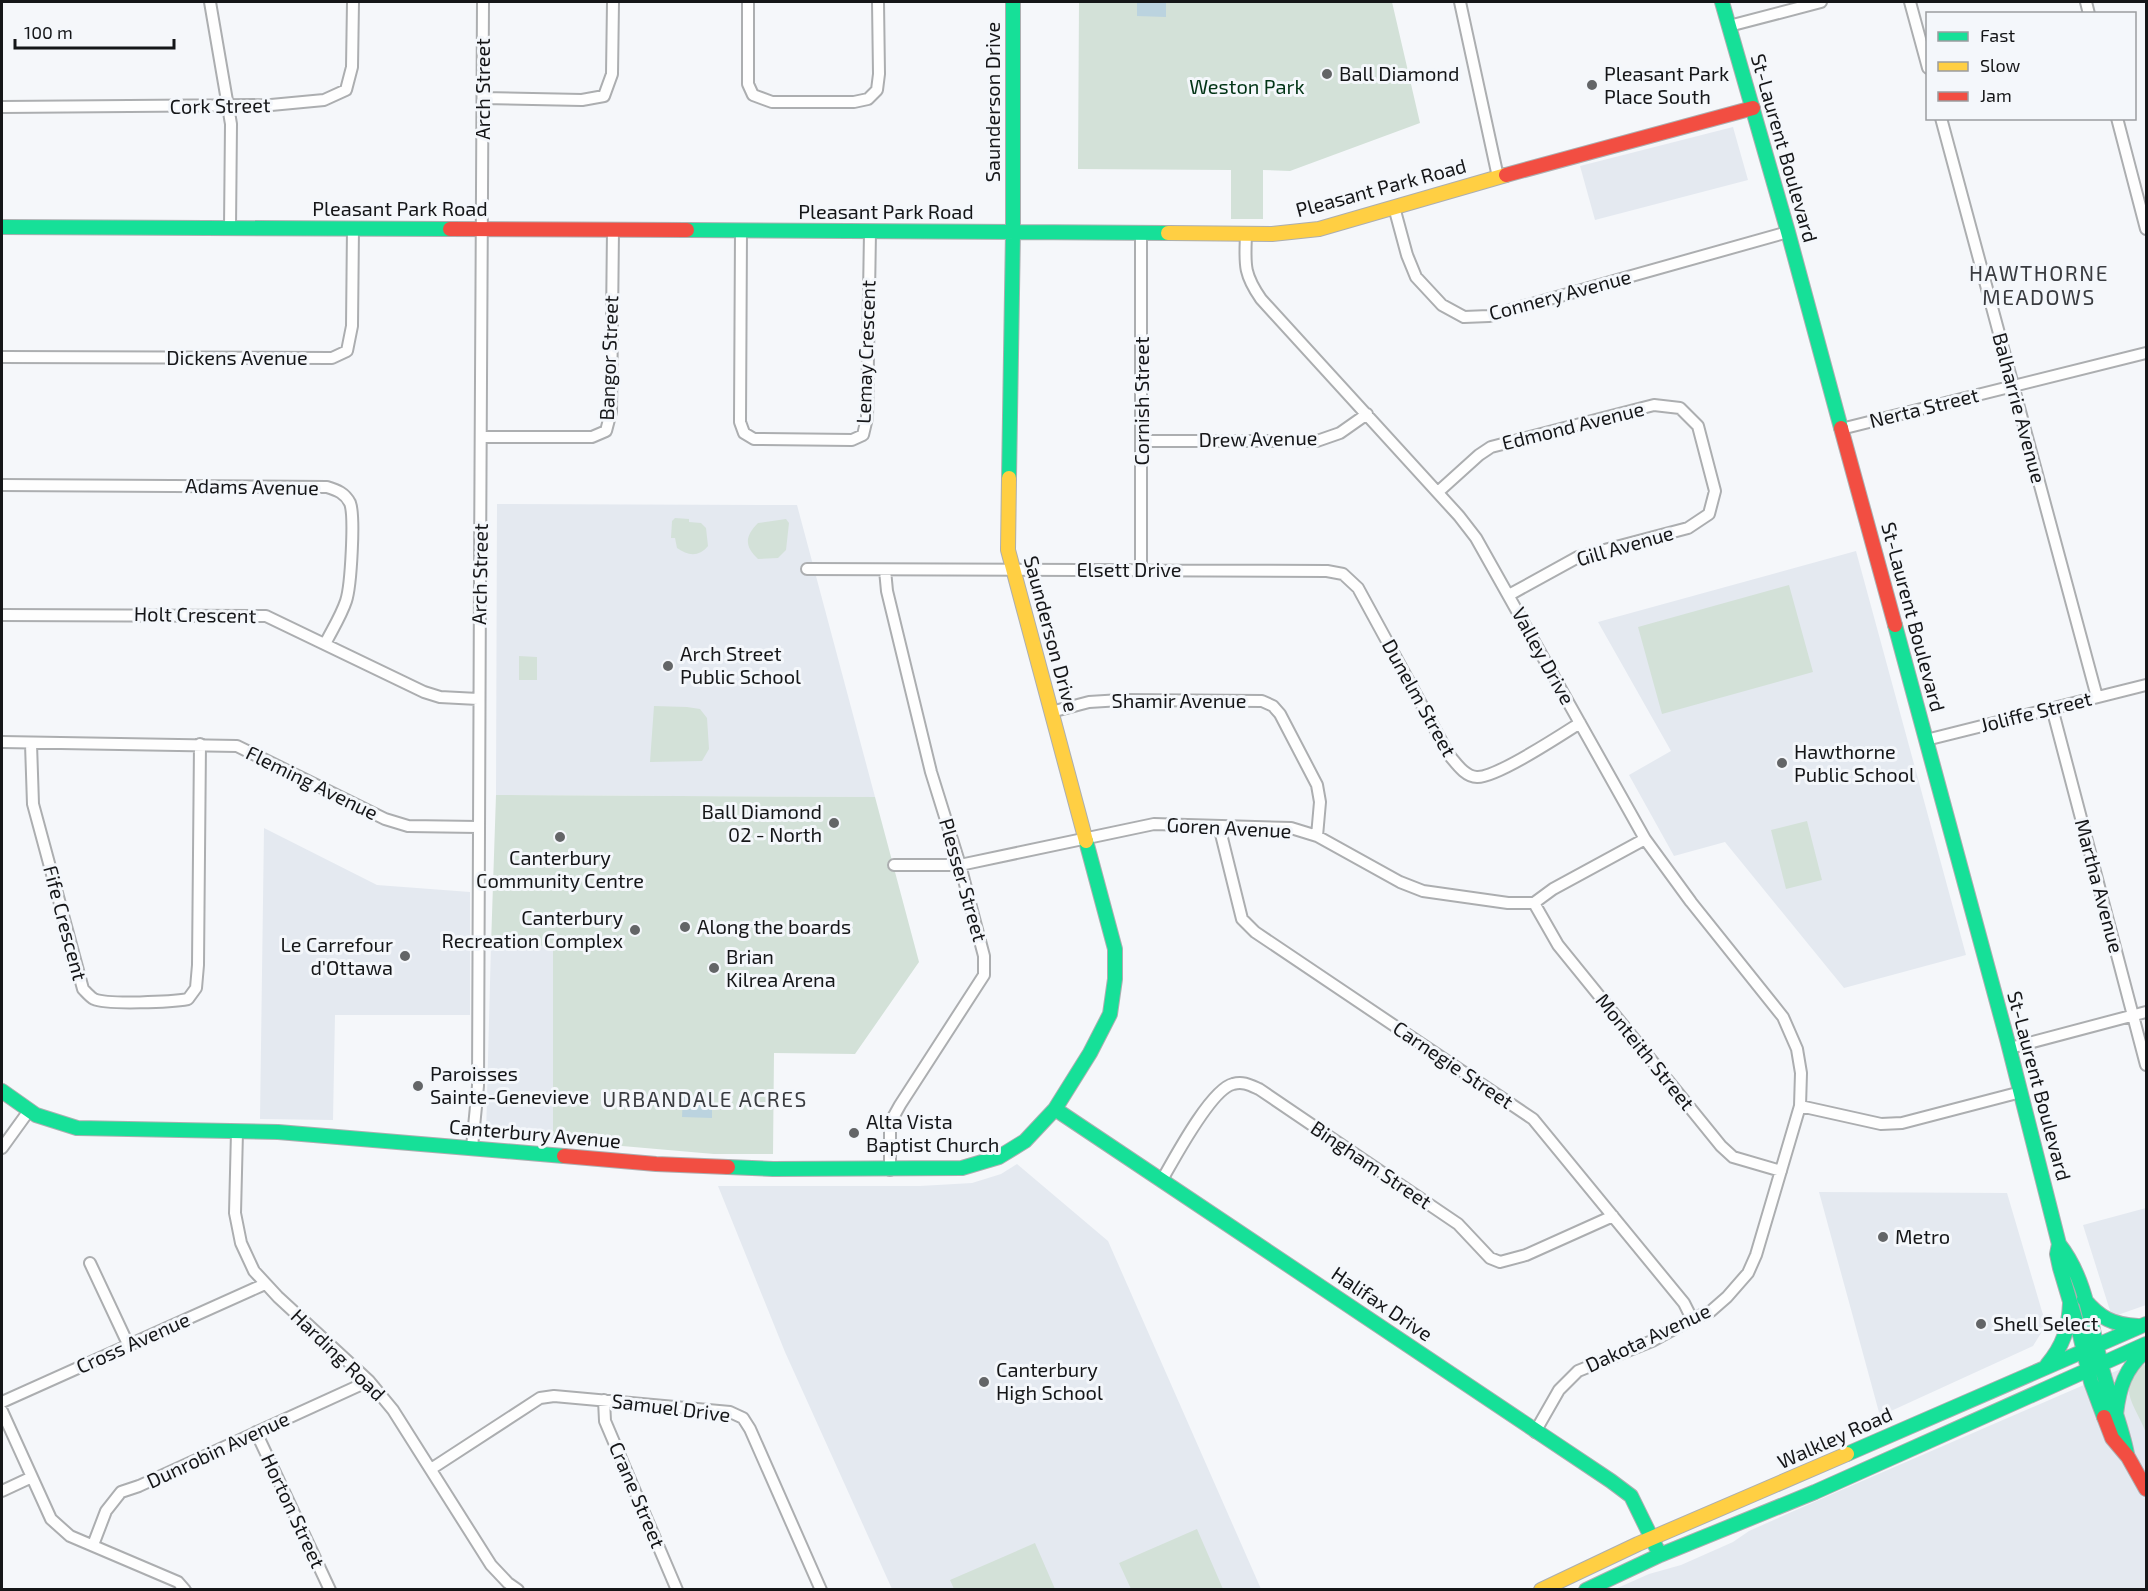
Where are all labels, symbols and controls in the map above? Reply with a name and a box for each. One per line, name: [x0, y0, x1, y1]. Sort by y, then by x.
scale bar: [15, 12, 174, 50]
legend: [1926, 12, 2136, 120]
text: 100 m: [24, 21, 73, 43]
street label: Saunderson Drive: [980, 22, 1004, 182]
text: Fast: [1980, 24, 2015, 46]
street label: Arch Street: [470, 38, 494, 140]
street label: St-Laurent Boulevard: [1747, 51, 1823, 245]
text: Slow: [1980, 54, 2021, 76]
place label: Ball Diamond: [1339, 61, 1459, 85]
place label: Pleasant Park Place South: [1604, 61, 1729, 108]
marker: Ball Diamond: [1320, 67, 1334, 81]
park label: Weston Park: [1189, 74, 1305, 98]
marker: Pleasant Park Place South: [1585, 78, 1599, 92]
text: Jam: [1980, 84, 2012, 106]
street label: Cork Street: [169, 92, 271, 118]
street label: Pleasant Park Road: [1293, 153, 1469, 221]
street label: Pleasant Park Road: [312, 196, 488, 220]
street label: Pleasant Park Road: [798, 199, 974, 223]
district label: HAWTHORNE MEADOWS: [1969, 260, 2109, 309]
street label: Connery Avenue: [1486, 264, 1633, 325]
street label: Lemay Crescent: [850, 279, 880, 424]
street label: Bangor Street: [594, 295, 622, 421]
street label: Balharrie Avenue: [1988, 330, 2052, 486]
street label: Cornish Street: [1129, 336, 1153, 466]
street label: Dickens Avenue: [166, 345, 308, 369]
street label: Nerta Street: [1867, 382, 1981, 432]
street label: Edmond Avenue: [1499, 396, 1646, 454]
street label: Drew Avenue: [1198, 425, 1318, 451]
street label: Adams Avenue: [185, 473, 319, 499]
street label: St-Laurent Boulevard: [1877, 519, 1951, 714]
street label: Gill Avenue: [1573, 520, 1676, 570]
street label: Arch Street: [466, 523, 492, 625]
street label: Saunderson Drive: [1020, 553, 1084, 714]
street label: Elsett Drive: [1076, 557, 1182, 581]
street label: Holt Crescent: [134, 601, 257, 627]
street label: Valley Drive: [1507, 603, 1580, 708]
street label: Dunelm Street: [1378, 635, 1462, 761]
place label: Arch Street Public School: [680, 641, 801, 688]
marker: Arch Street Public School: [661, 659, 675, 673]
street label: Joliffe Street: [1978, 686, 2094, 736]
street label: Shamir Avenue: [1112, 688, 1246, 712]
place label: Hawthorne Public School: [1794, 739, 1915, 786]
street label: Fleming Avenue: [243, 740, 382, 824]
marker: Hawthorne Public School: [1775, 756, 1789, 770]
place label: Ball Diamond 02 - North: [702, 799, 822, 846]
street label: Goren Avenue: [1166, 812, 1292, 842]
street label: Plesser Street: [935, 815, 993, 945]
marker: Ball Diamond 02 - North: [827, 816, 841, 830]
street label: Martha Avenue: [2071, 816, 2129, 955]
marker: Canterbury Community Centre: [553, 830, 567, 844]
place label: Canterbury Community Centre: [476, 845, 644, 892]
street label: Fife Crescent: [39, 863, 93, 983]
place label: Canterbury Recreation Complex: [442, 905, 623, 952]
place label: Along the boards: [697, 914, 851, 938]
marker: Along the boards: [678, 920, 692, 934]
marker: Canterbury Recreation Complex: [628, 923, 642, 937]
place label: Le Carrefour d'Ottawa: [280, 932, 393, 979]
place label: Brian Kilrea Arena: [726, 944, 836, 991]
marker: Le Carrefour d'Ottawa: [398, 949, 412, 963]
marker: Brian Kilrea Arena: [707, 961, 721, 975]
street label: Monteith Street: [1591, 988, 1700, 1115]
street label: St-Laurent Boulevard: [2003, 988, 2077, 1183]
street label: Carnegie Street: [1389, 1015, 1518, 1113]
place label: Paroisses Sainte-Genevieve: [430, 1061, 589, 1108]
marker: Paroisses Sainte-Genevieve: [411, 1079, 425, 1093]
district label: URBANDALE ACRES: [602, 1086, 808, 1111]
place label: Alta Vista Baptist Church: [866, 1109, 999, 1156]
street label: Canterbury Avenue: [448, 1114, 622, 1152]
street label: Bingham Street: [1307, 1115, 1437, 1214]
marker: Alta Vista Baptist Church: [847, 1126, 861, 1140]
place label: Metro: [1895, 1224, 1950, 1248]
marker: Metro: [1876, 1230, 1890, 1244]
street label: Halifax Drive: [1328, 1261, 1437, 1346]
street label: Dakota Avenue: [1581, 1298, 1714, 1377]
street label: Harding Road: [287, 1303, 391, 1405]
street label: Cross Avenue: [72, 1306, 193, 1378]
place label: Shell Select: [1993, 1311, 2099, 1335]
marker: Shell Select: [1974, 1317, 1988, 1331]
place label: Canterbury High School: [996, 1357, 1103, 1404]
marker: Canterbury High School: [977, 1375, 991, 1389]
street label: Samuel Drive: [610, 1388, 732, 1426]
street label: Walkley Road: [1773, 1401, 1896, 1473]
street label: Dunrobin Avenue: [143, 1406, 293, 1493]
street label: Crane Street: [605, 1438, 671, 1552]
street label: Horton Street: [257, 1450, 331, 1572]

